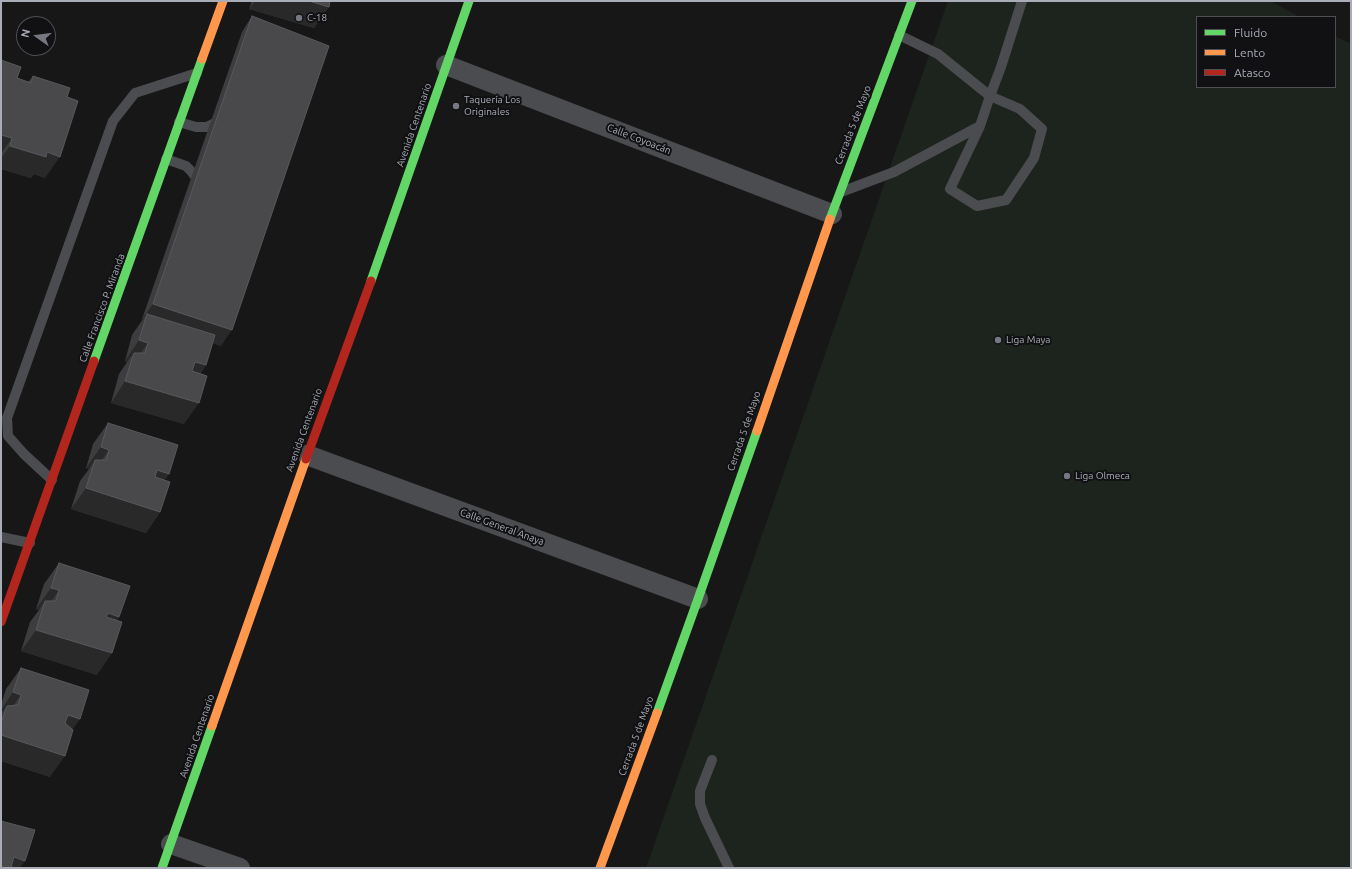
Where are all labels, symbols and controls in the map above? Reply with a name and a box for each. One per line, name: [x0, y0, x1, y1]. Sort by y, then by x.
place label: C-18: [307, 12, 327, 24]
marker: C-18: [294, 13, 304, 23]
north arrow: [16, 16, 56, 56]
legend: [1196, 16, 1336, 88]
text: Fluido: [1234, 26, 1267, 39]
text: N: [19, 28, 32, 39]
text: Lento: [1234, 46, 1265, 59]
text: Atasco: [1234, 66, 1270, 79]
street label: Avenida Centenario: [394, 82, 434, 168]
street label: Cerrada 5 de Mayo: [832, 84, 874, 166]
place label: Taquería Los Originales: [464, 94, 520, 118]
marker: Taquería Los Originales: [451, 101, 461, 111]
street label: Calle Coyoacán: [605, 121, 673, 157]
street label: Calle Francisco P. Miranda: [77, 252, 127, 364]
place label: Liga Maya: [1006, 334, 1050, 346]
marker: Liga Maya: [993, 335, 1003, 345]
street label: Avenida Centenario: [283, 387, 325, 473]
street label: Cerrada 5 de Mayo: [725, 389, 763, 473]
place label: Liga Olmeca: [1075, 470, 1130, 482]
marker: Liga Olmeca: [1062, 471, 1072, 481]
street label: Calle General Anaya: [458, 506, 546, 548]
street label: Avenida Centenario: [177, 693, 217, 779]
street label: Cerrada 5 de Mayo: [616, 695, 656, 777]

